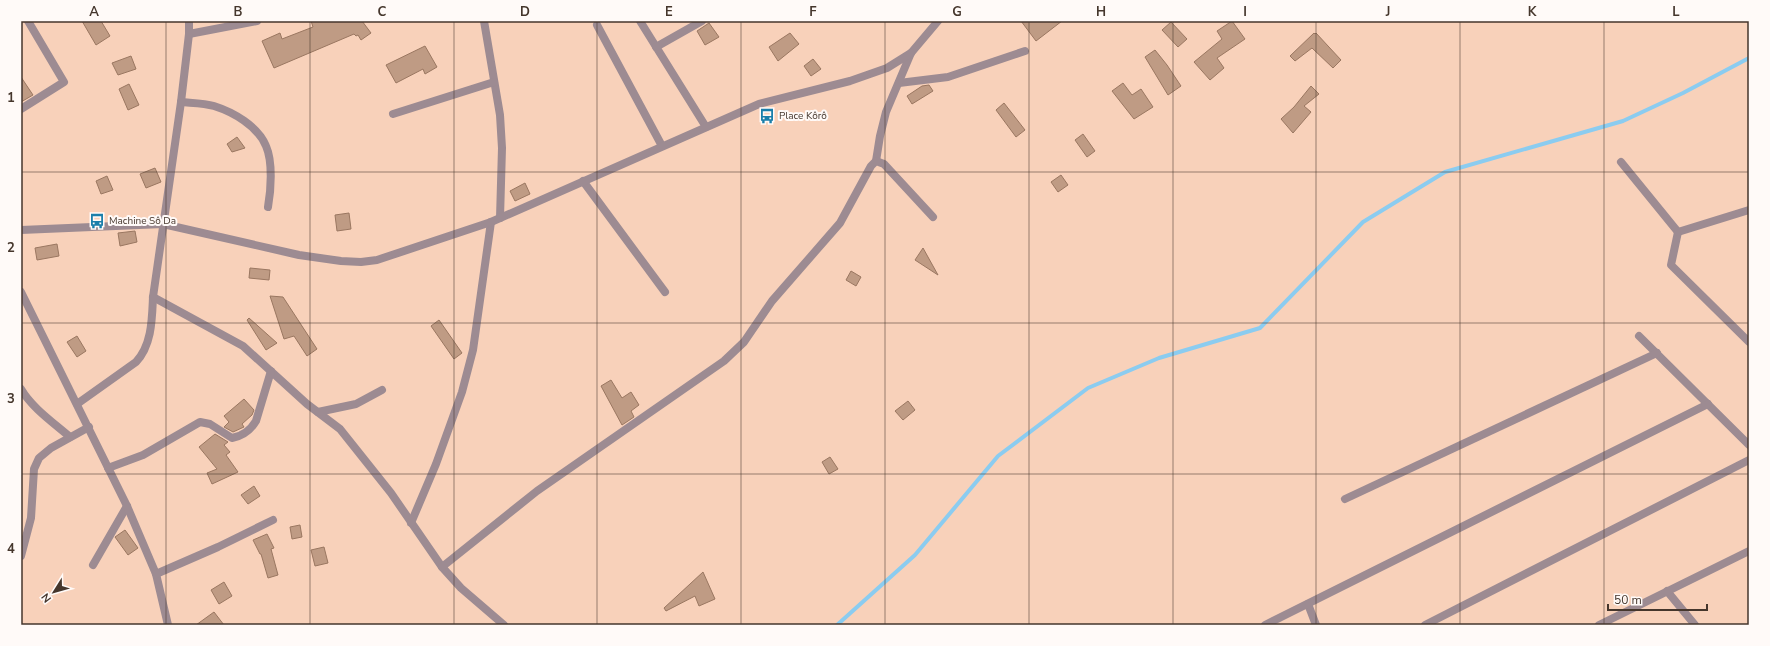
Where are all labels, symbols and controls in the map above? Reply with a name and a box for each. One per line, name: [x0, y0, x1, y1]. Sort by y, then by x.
text: A: [89, 3, 99, 21]
text: B: [234, 3, 243, 21]
text: C: [378, 3, 387, 21]
text: D: [520, 3, 530, 21]
text: E: [665, 3, 673, 21]
text: F: [809, 3, 817, 21]
text: G: [952, 3, 962, 21]
text: H: [1096, 3, 1106, 21]
text: I: [1243, 3, 1247, 21]
text: J: [1385, 3, 1390, 21]
text: K: [1528, 3, 1537, 21]
text: L: [1672, 3, 1680, 21]
text: 1: [7, 89, 15, 107]
bus stop icon: Place Kôrô: [758, 107, 776, 125]
place label: Place Kôrô: [779, 109, 827, 123]
bus stop icon: Machine Sô Da: [88, 212, 106, 230]
place label: Machine Sô Da: [109, 214, 176, 228]
text: 2: [7, 239, 15, 257]
text: 3: [7, 390, 15, 408]
text: 4: [7, 540, 15, 558]
north arrow: [34, 572, 74, 612]
scale bar: [1608, 586, 1707, 612]
text: N: [38, 590, 55, 606]
text: 50 m: [1614, 592, 1642, 608]

